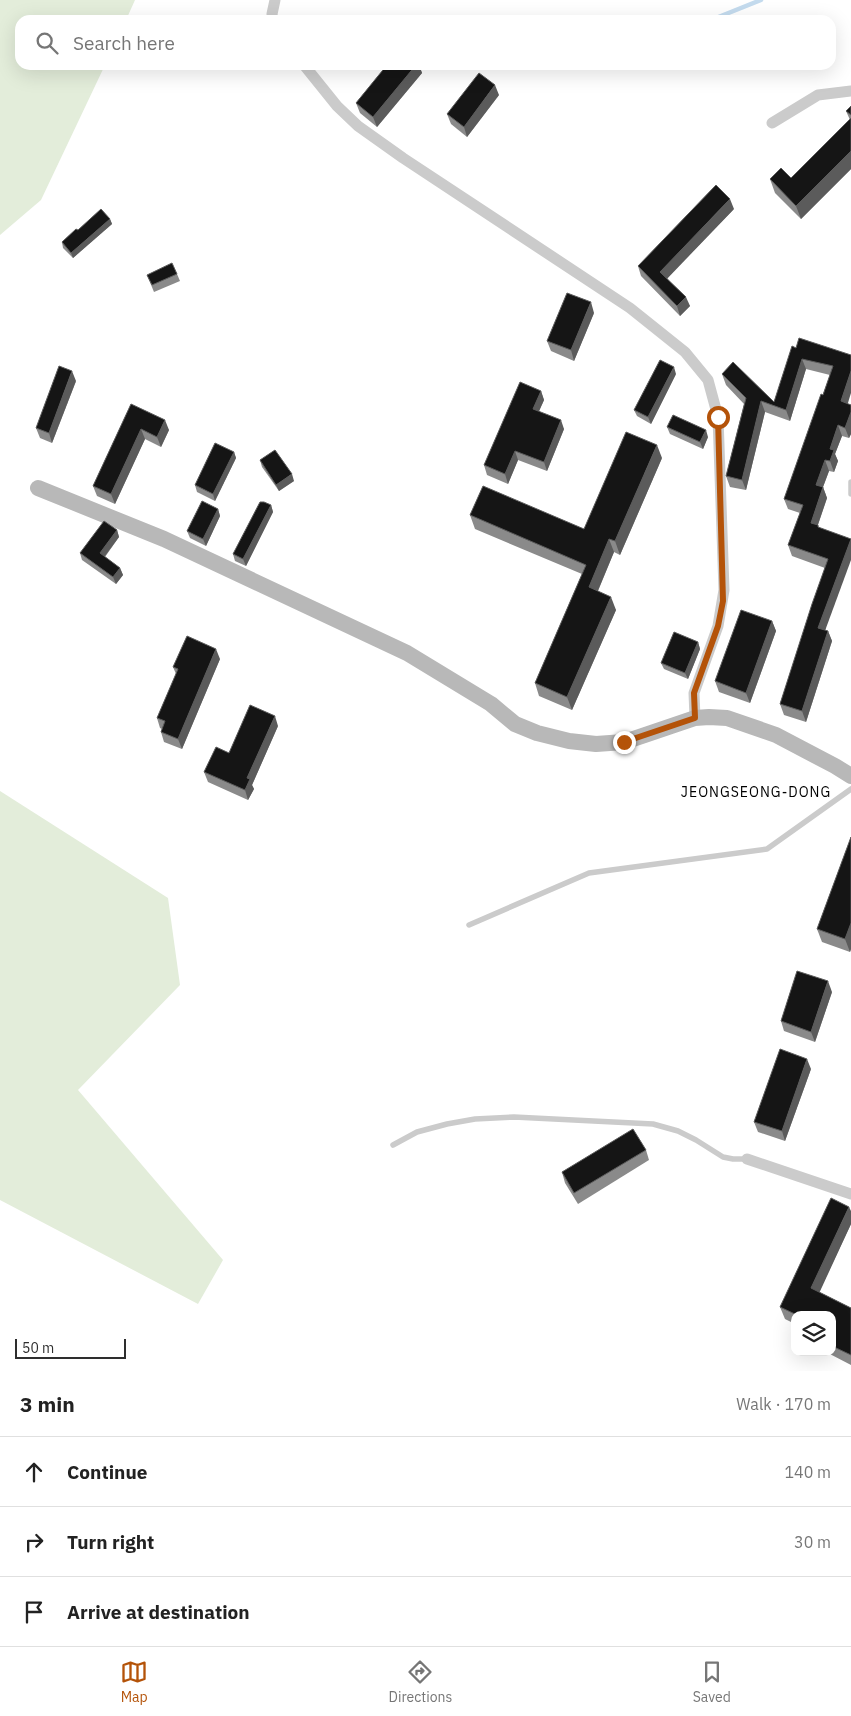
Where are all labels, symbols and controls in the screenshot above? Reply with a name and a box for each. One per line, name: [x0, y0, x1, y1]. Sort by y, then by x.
search box: [15, 15, 836, 70]
icon: search: [33, 29, 61, 57]
text: Search here: [73, 31, 175, 55]
route start: [707, 406, 730, 429]
route end: [613, 731, 636, 754]
district label: JEONGSEONG-DONG: [681, 783, 831, 801]
map controls: [791, 1311, 836, 1356]
button: layers: [791, 1311, 836, 1356]
scale bar: [15, 1336, 126, 1359]
text: 50 m: [22, 1339, 54, 1357]
text: 3 min: [20, 1390, 75, 1418]
text: Walk · 170 m: [736, 1394, 831, 1414]
icon: ahead: [20, 1458, 48, 1486]
text: Continue: [67, 1460, 147, 1484]
text: 140 m: [784, 1462, 831, 1482]
icon: right: [20, 1528, 48, 1556]
text: Turn right: [67, 1530, 154, 1554]
text: 30 m: [794, 1532, 831, 1552]
icon: arrive: [20, 1598, 48, 1626]
text: Arrive at destination: [67, 1600, 250, 1624]
tab: Map: [120, 1658, 148, 1706]
tab: Directions: [389, 1658, 452, 1706]
tab: Saved: [693, 1658, 731, 1706]

